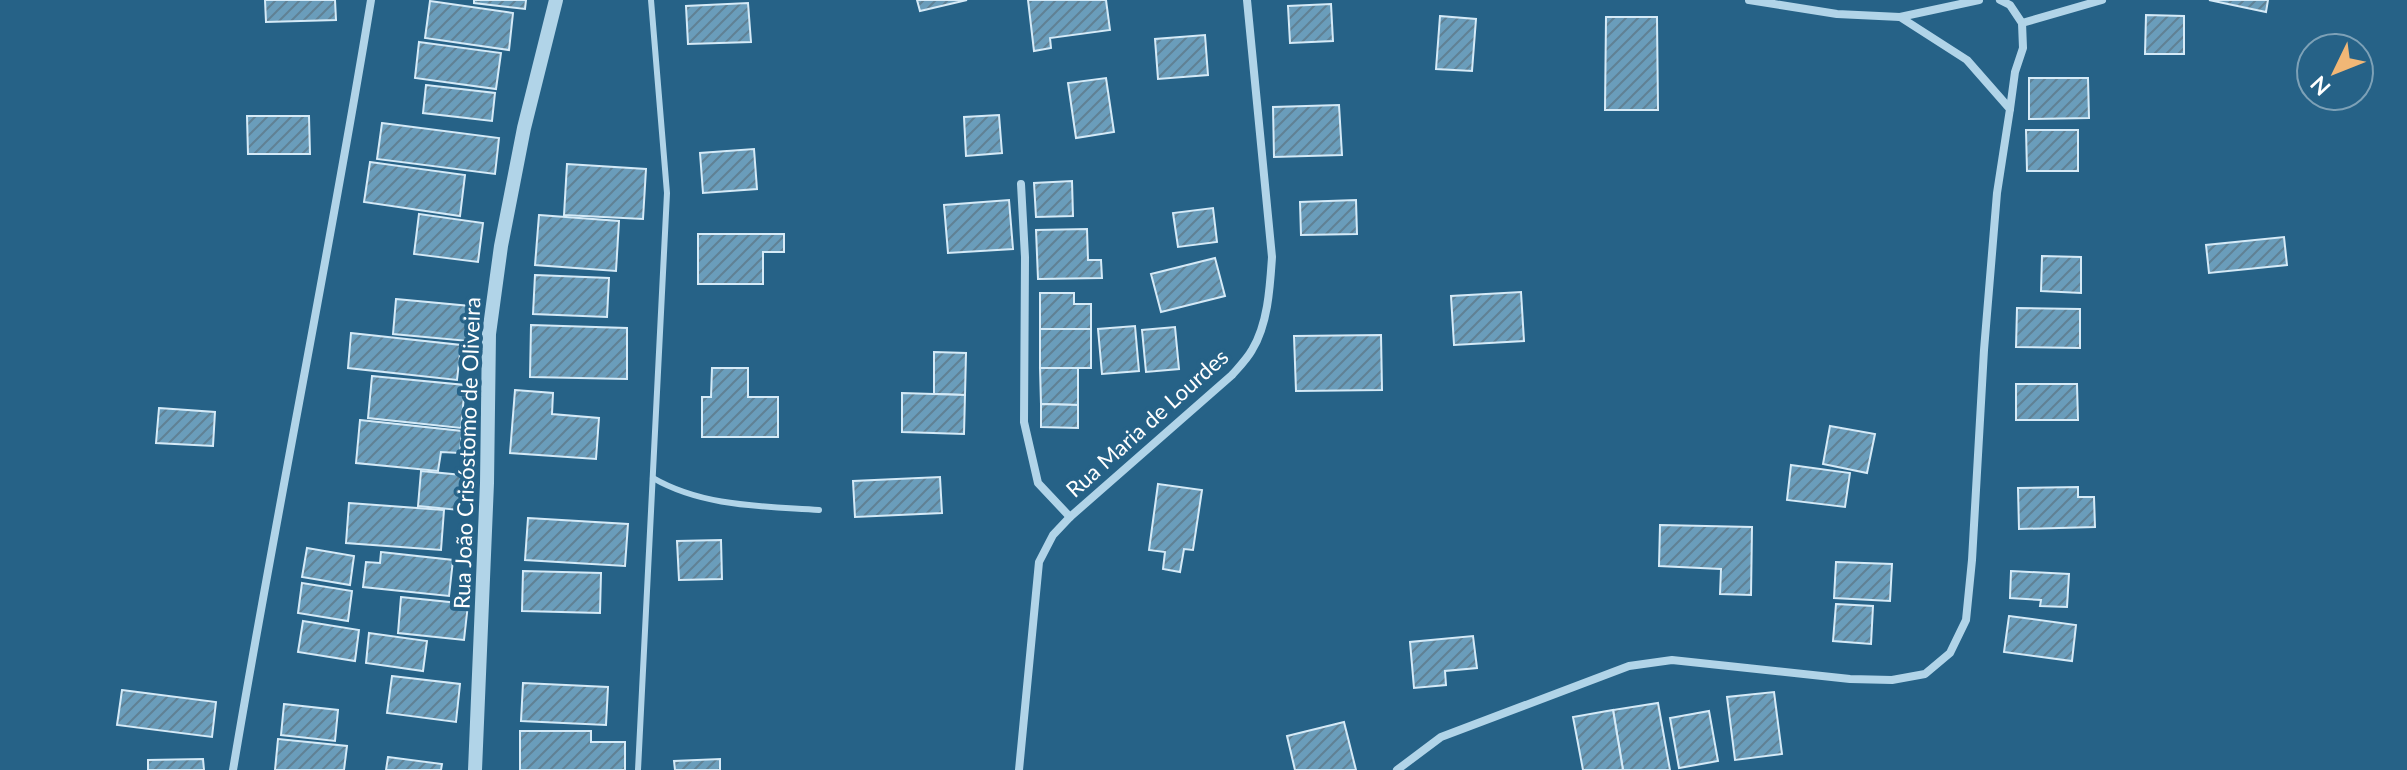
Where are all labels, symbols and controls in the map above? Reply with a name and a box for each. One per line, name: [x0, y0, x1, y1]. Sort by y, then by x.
north arrow: [2295, 32, 2375, 112]
text: N: [2304, 71, 2336, 101]
street label: Rua João Crisóstomo de Oliveira: [448, 297, 485, 609]
street label: Rua Maria de Lourdes: [1060, 343, 1233, 503]

